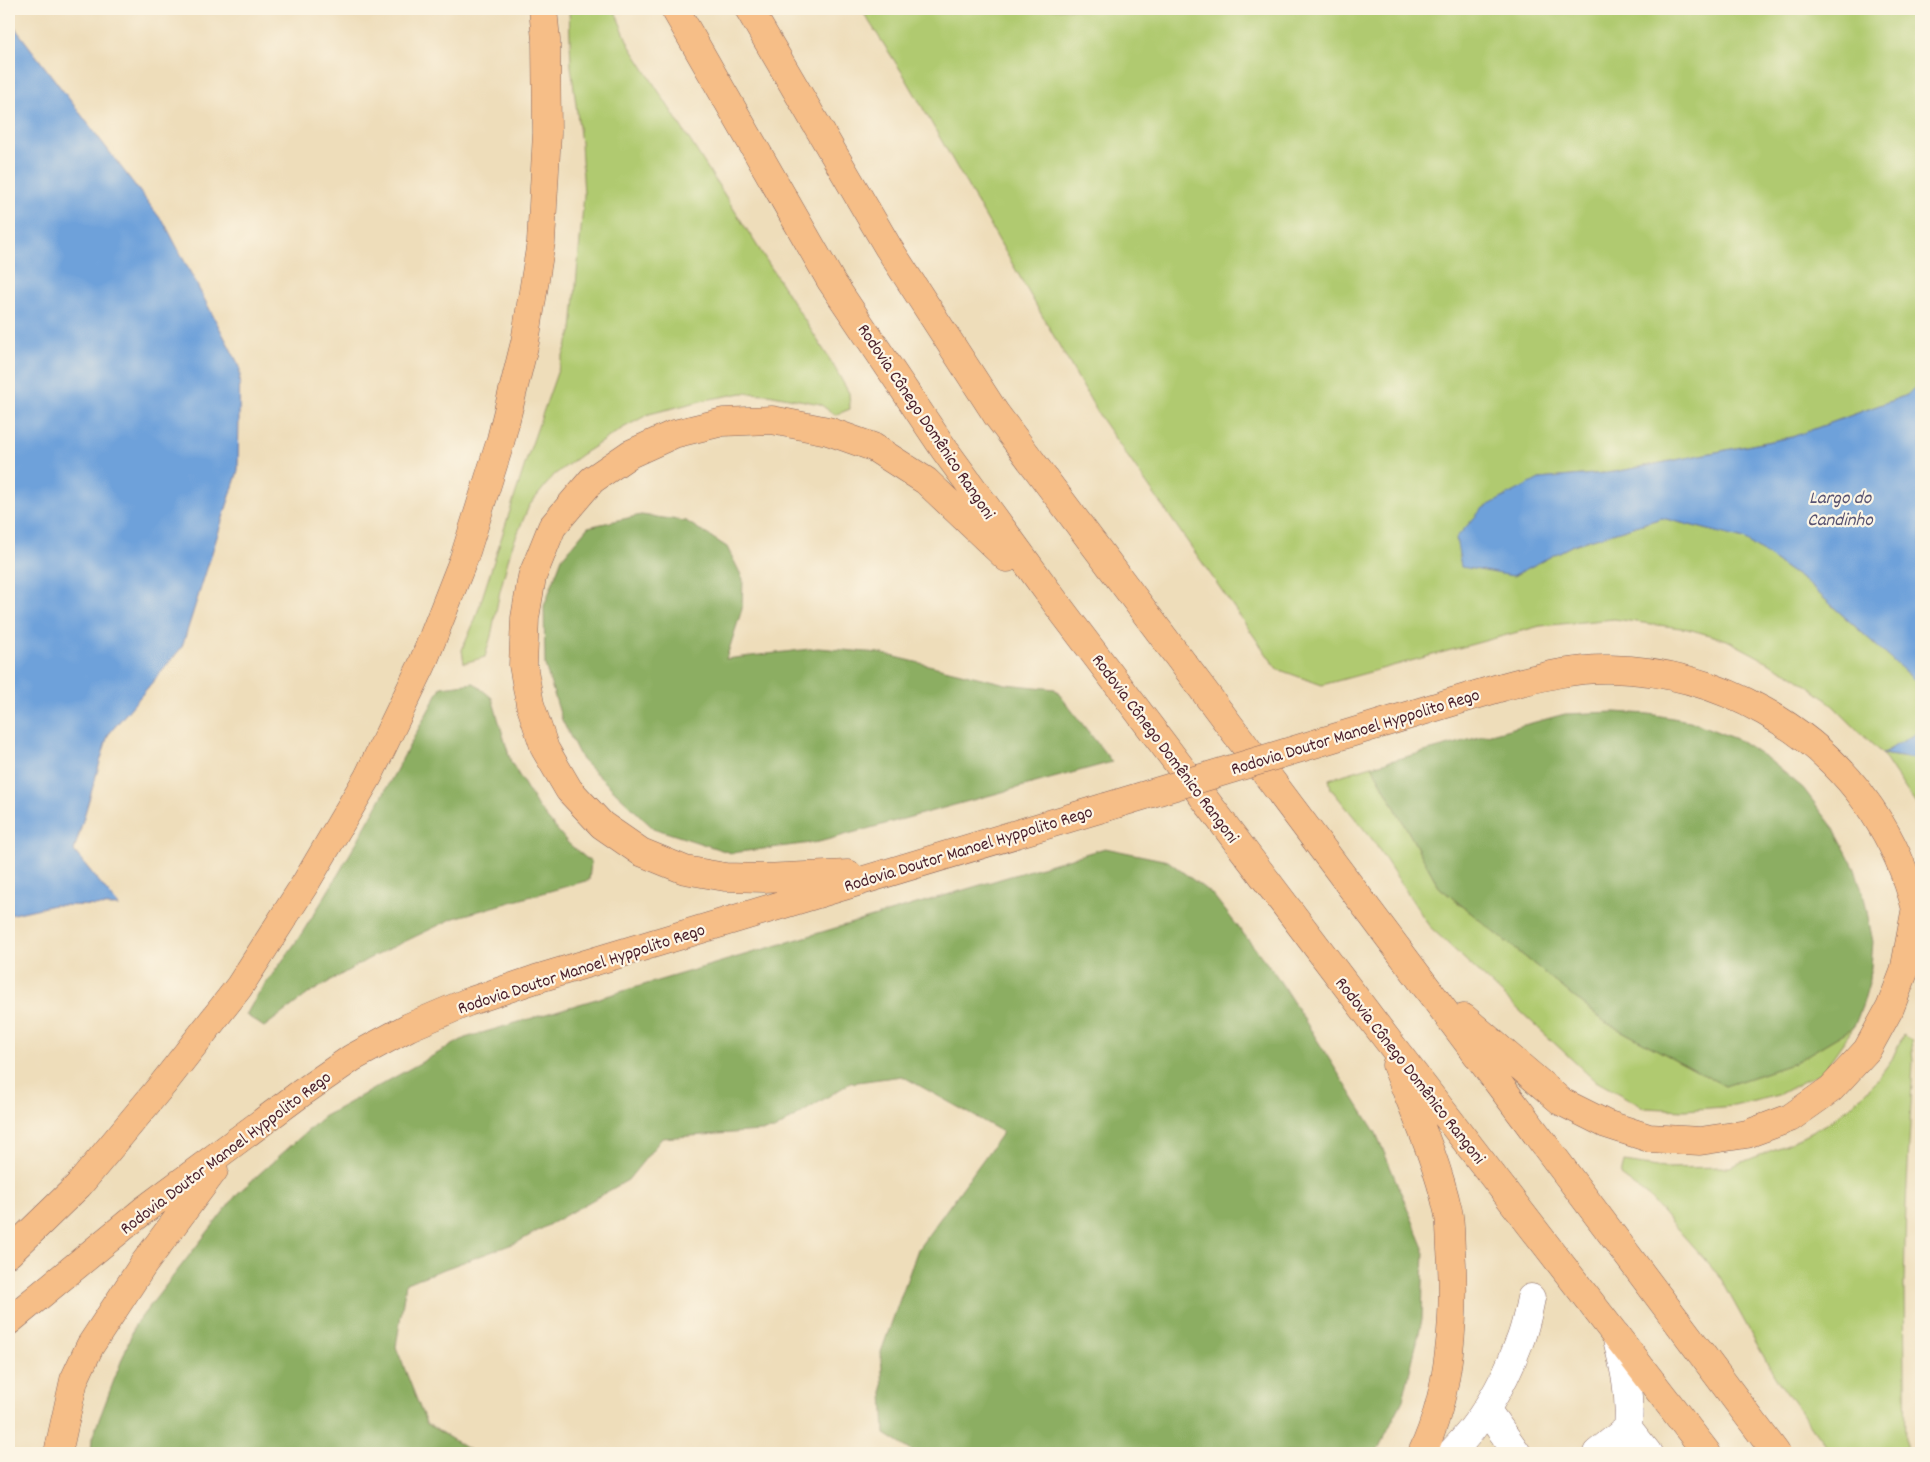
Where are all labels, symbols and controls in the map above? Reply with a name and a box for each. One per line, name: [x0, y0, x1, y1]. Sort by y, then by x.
street label: Rodovia Cônego Domênico Rangoni: [850, 320, 1000, 525]
water label: Largo do Candinho: [1807, 486, 1874, 535]
street label: Rodovia Cônego Domênico Rangoni: [1084, 650, 1244, 849]
street label: Rodovia Doutor Manoel Hyppolito Rego: [1228, 684, 1483, 783]
street label: Rodovia Doutor Manoel Hyppolito Rego: [841, 801, 1096, 900]
street label: Rodovia Doutor Manoel Hyppolito Rego: [455, 919, 709, 1022]
street label: Rodovia Cônego Domênico Rangoni: [1328, 973, 1490, 1170]
street label: Rodovia Doutor Manoel Hyppolito Rego: [116, 1066, 337, 1242]

